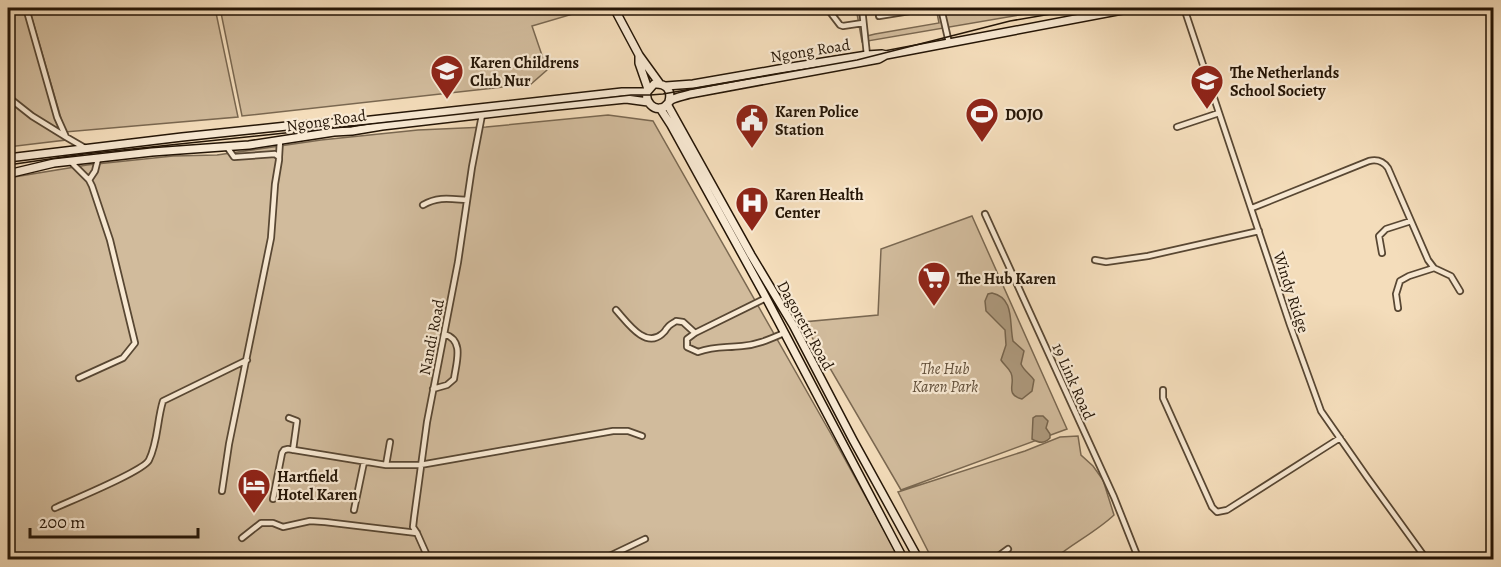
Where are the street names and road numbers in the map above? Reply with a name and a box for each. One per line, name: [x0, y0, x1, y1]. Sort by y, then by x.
street label: Ngong Road: [769, 34, 852, 68]
street label: Ngong Road: [285, 104, 368, 137]
street label: Windy Ridge: [1267, 248, 1315, 336]
street label: Dagoretti Road: [771, 277, 839, 375]
street label: Nandi Road: [414, 297, 450, 377]
street label: 19 Link Road: [1046, 340, 1100, 424]

